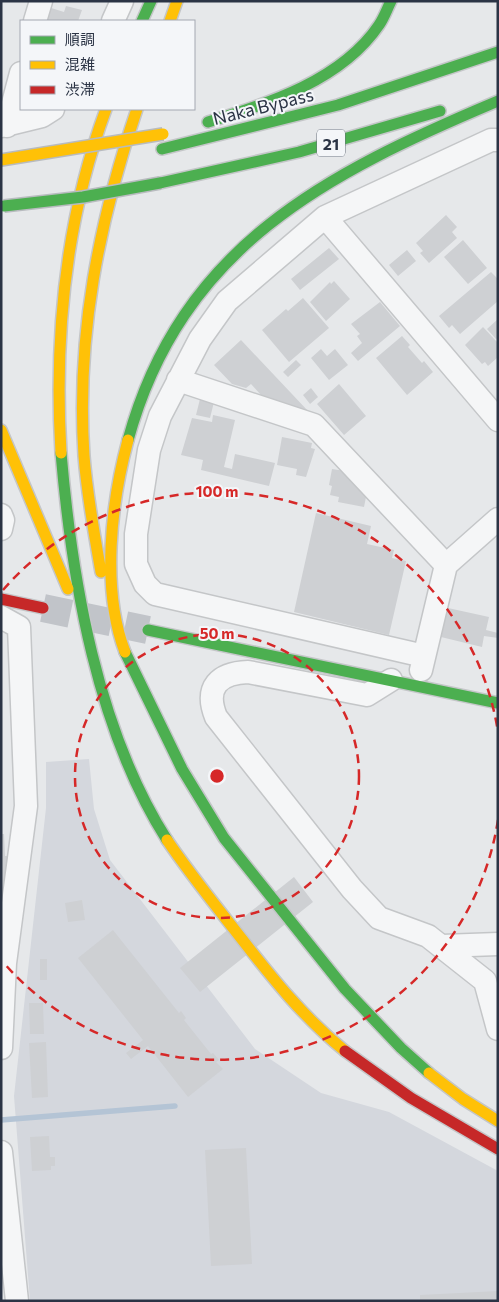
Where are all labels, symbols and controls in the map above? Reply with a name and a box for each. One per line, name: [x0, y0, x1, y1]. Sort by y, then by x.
legend: [20, 20, 195, 110]
text: 順調: [65, 30, 95, 48]
text: 混雑: [65, 55, 95, 73]
text: 渋滞: [65, 80, 95, 98]
street label: Naka Bypass: [210, 83, 316, 129]
road number: 21: [317, 130, 345, 156]
text: 100 m: [196, 482, 238, 500]
text: 50 m: [200, 624, 234, 642]
centre of rings: [208, 767, 226, 785]

